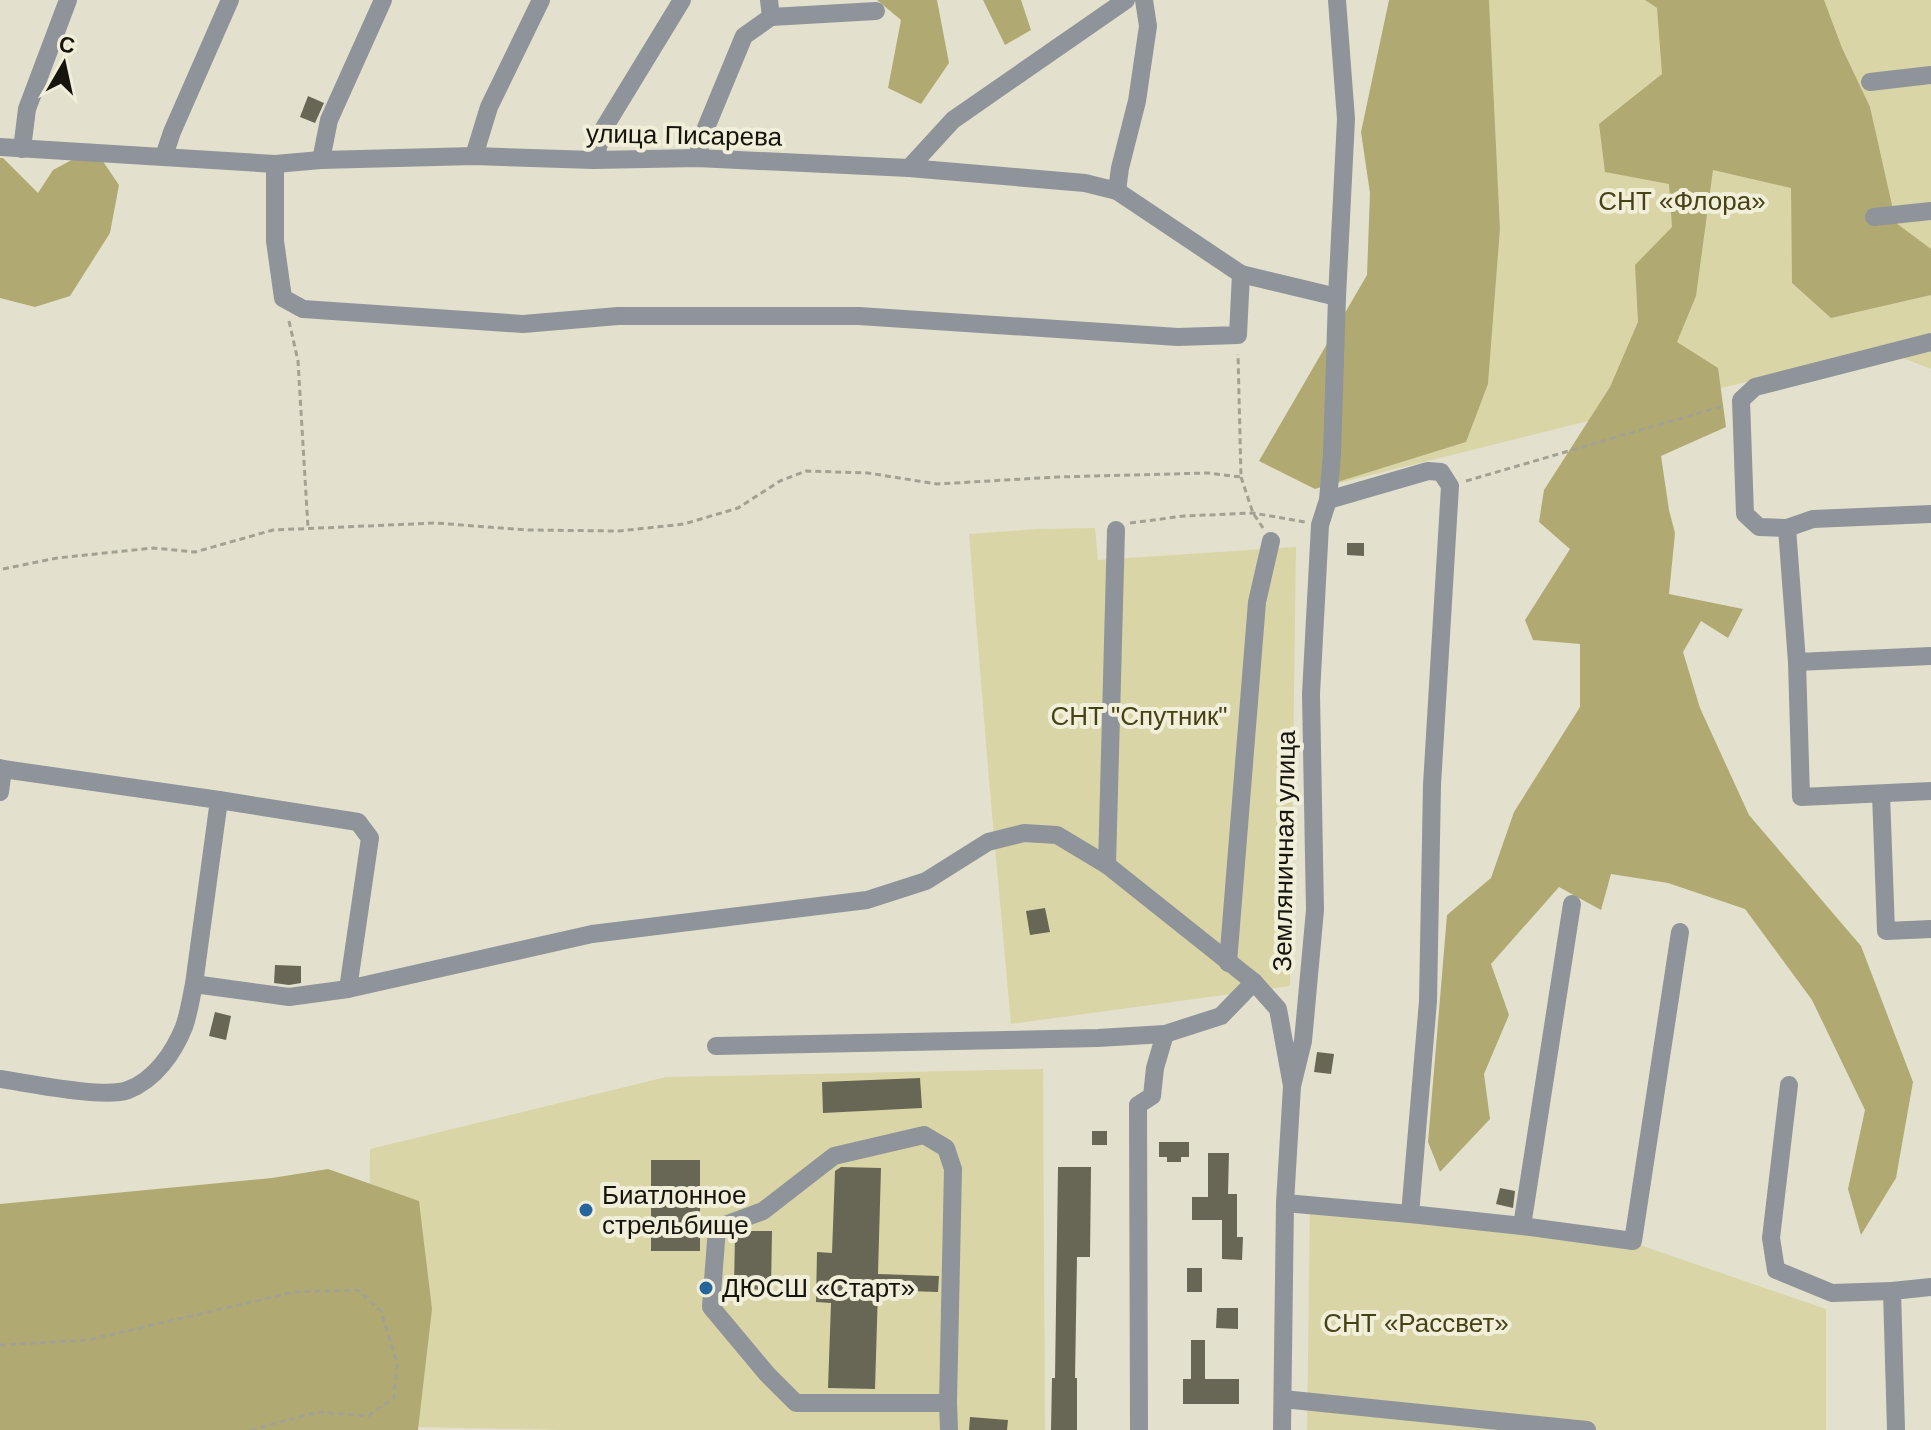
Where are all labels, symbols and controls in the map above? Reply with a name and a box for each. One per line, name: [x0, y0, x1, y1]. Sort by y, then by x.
north arrow: [24, 24, 104, 104]
text: С: [57, 31, 77, 58]
street label: улица Писарева: [586, 118, 783, 152]
park label: СНТ «Флора»: [1598, 186, 1766, 216]
park label: СНТ "Спутник": [1050, 701, 1228, 731]
street label: Земляничная улица: [1267, 730, 1301, 972]
place label: Биатлонное стрельбище: [602, 1180, 749, 1240]
marker: Биатлонное стрельбище: [577, 1201, 595, 1219]
place label: ДЮСШ «Старт»: [722, 1273, 915, 1303]
marker: ДЮСШ «Старт»: [697, 1279, 715, 1297]
park label: СНТ «Рассвет»: [1323, 1308, 1509, 1338]

